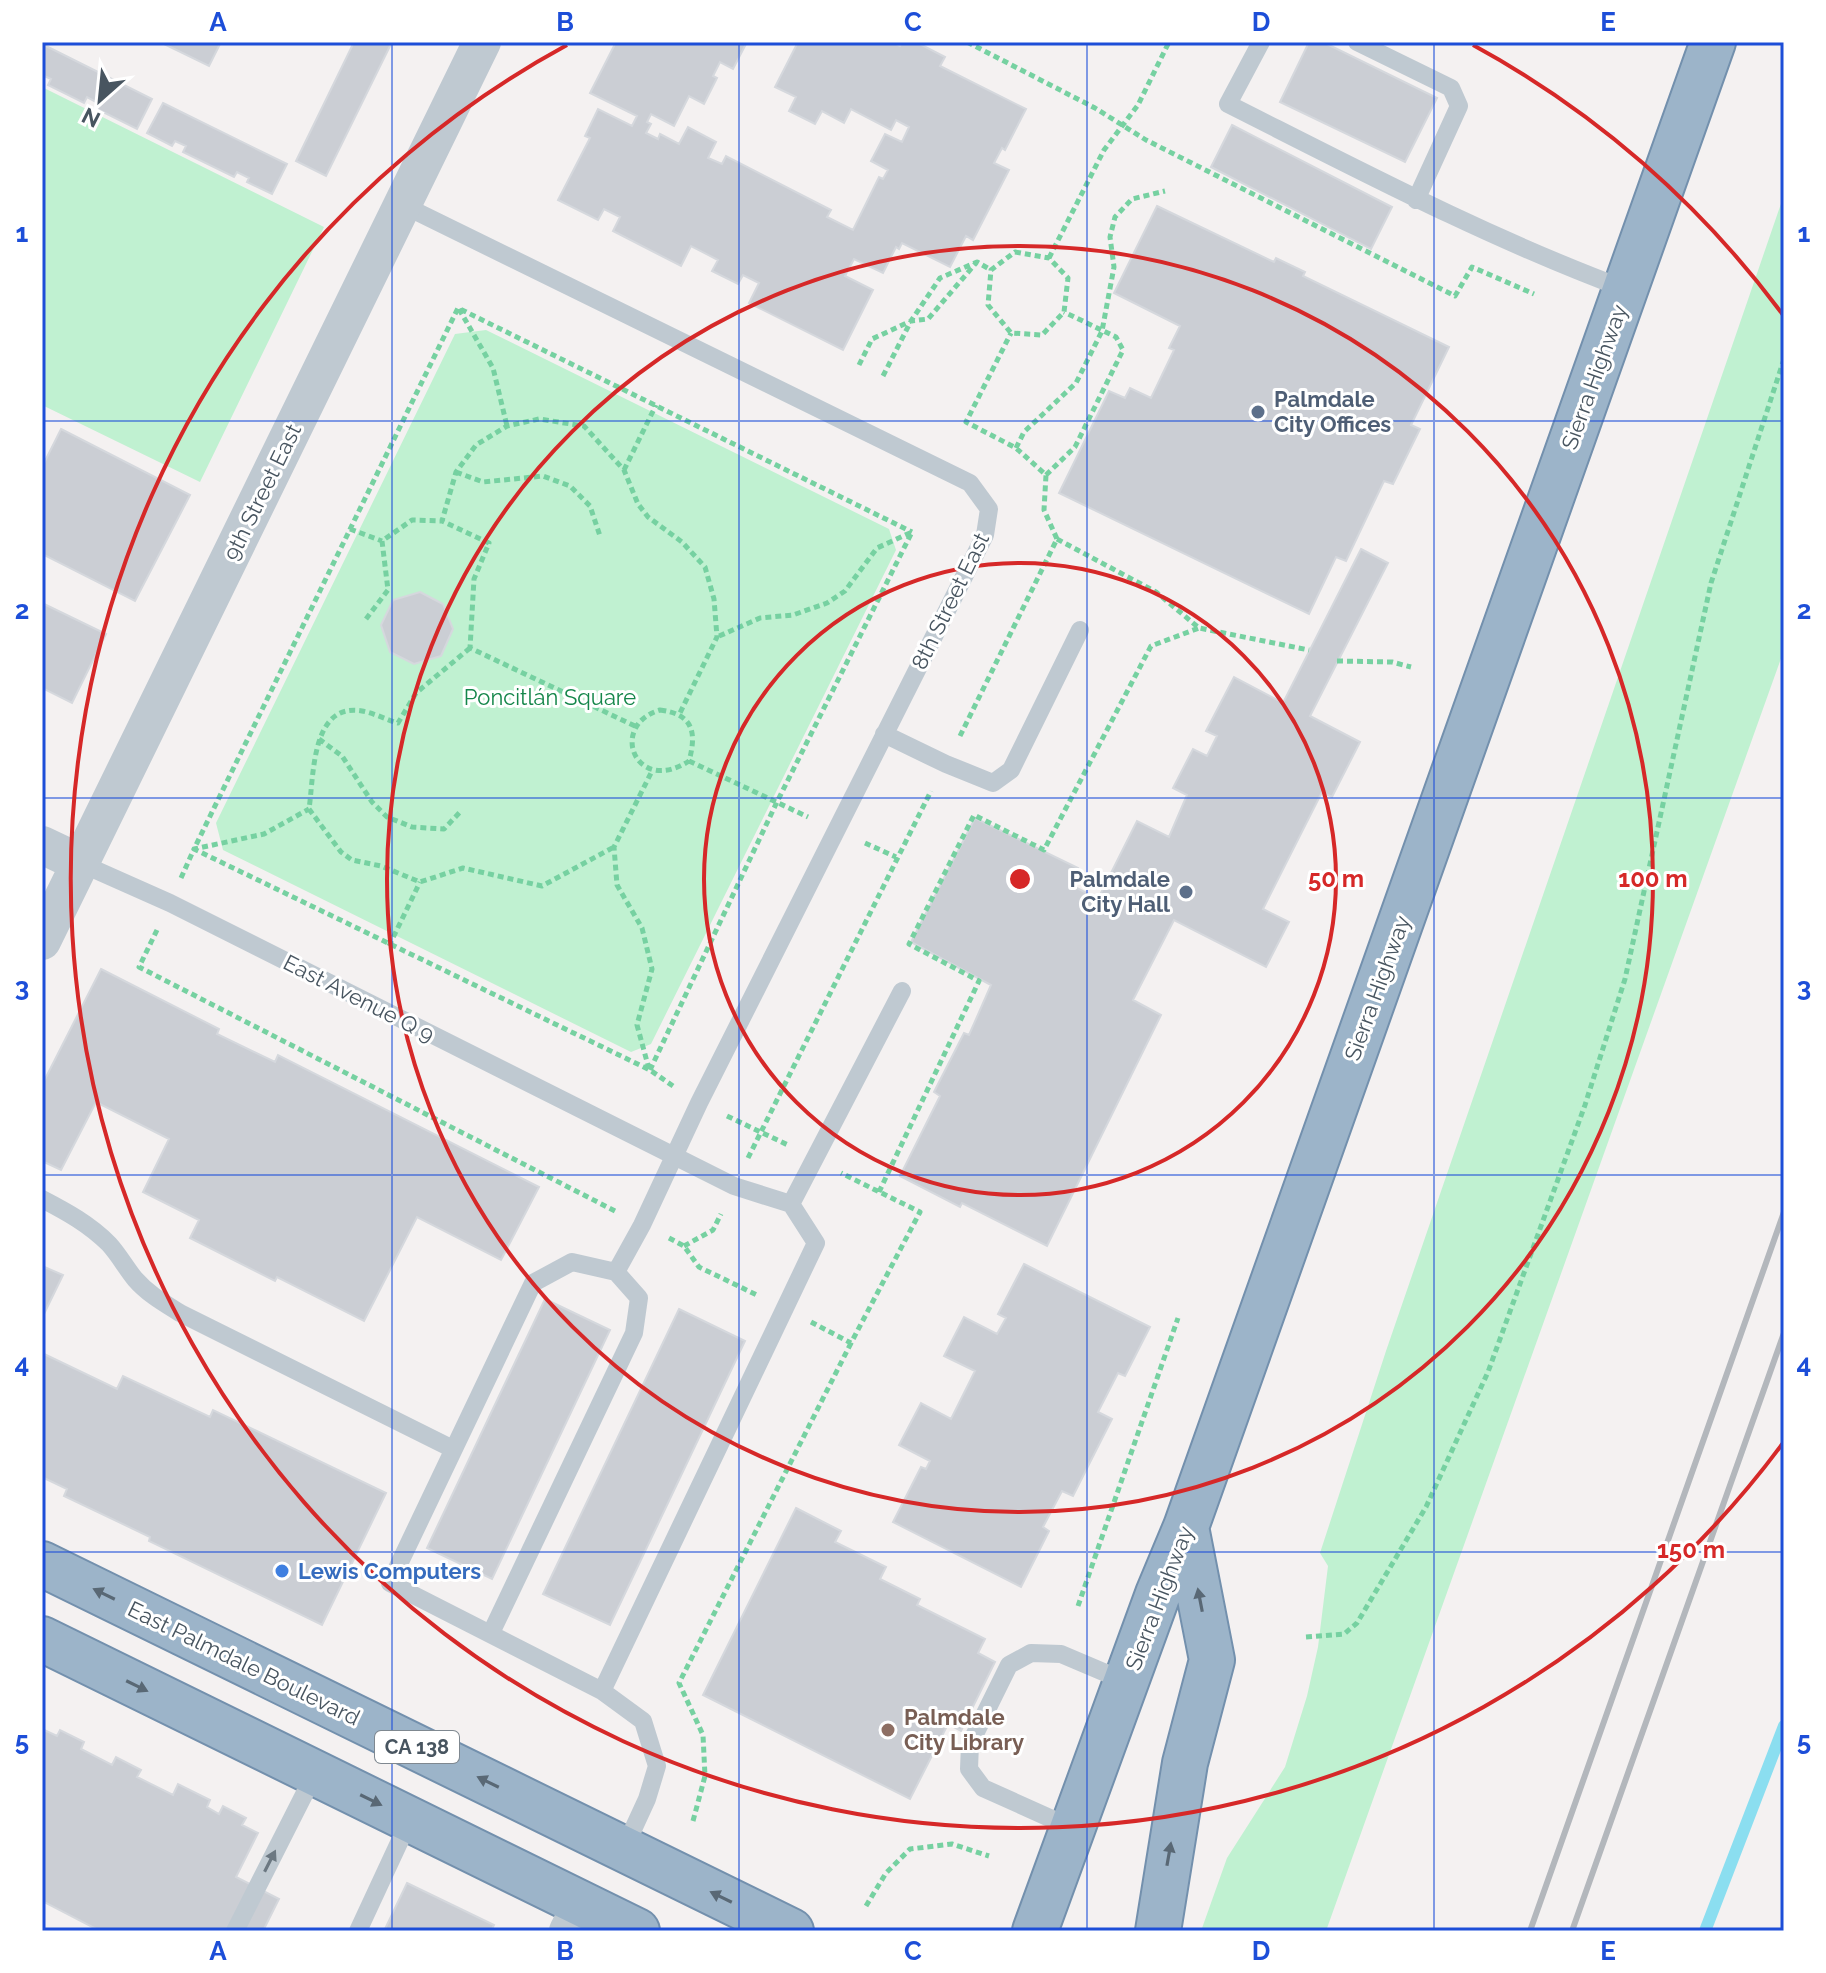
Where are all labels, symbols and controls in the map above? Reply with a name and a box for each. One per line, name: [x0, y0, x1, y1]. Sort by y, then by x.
text: A: [209, 7, 227, 37]
text: B: [556, 7, 574, 37]
text: C: [904, 7, 922, 37]
text: D: [1252, 7, 1270, 37]
text: E: [1600, 7, 1616, 37]
north arrow: [60, 60, 140, 140]
text: N: [78, 102, 104, 133]
text: 1: [16, 218, 29, 248]
text: 1: [1798, 218, 1811, 248]
street label: Sierra Highway: [1556, 301, 1632, 453]
place label: Palmdale City Offices: [1274, 386, 1391, 437]
marker: Palmdale City Offices: [1249, 403, 1267, 421]
street label: 9th Street East: [218, 419, 307, 564]
street label: 8th Street East: [906, 528, 995, 674]
text: 2: [15, 595, 29, 625]
text: 2: [1797, 595, 1811, 625]
park label: Poncitlán Square: [464, 684, 636, 710]
text: 50 m: [1308, 864, 1364, 893]
text: 100 m: [1618, 864, 1688, 893]
centre of rings: [1006, 865, 1034, 893]
place label: Palmdale City Hall: [1069, 866, 1171, 917]
marker: Palmdale City Hall: [1177, 883, 1195, 901]
street label: Sierra Highway: [1339, 912, 1415, 1064]
street label: East Avenue Q 9: [279, 949, 439, 1047]
text: 3: [15, 972, 29, 1002]
text: 3: [1797, 972, 1811, 1002]
text: 4: [15, 1349, 29, 1379]
text: 4: [1797, 1349, 1811, 1379]
street label: Sierra Highway: [1120, 1522, 1198, 1674]
text: 150 m: [1657, 1535, 1725, 1564]
place label: Lewis Computers: [298, 1558, 481, 1584]
marker: Lewis Computers: [273, 1562, 291, 1580]
one-way arrow: [92, 1587, 115, 1601]
one-way arrow: [1193, 1587, 1206, 1612]
street label: East Palmdale Boulevard: [124, 1595, 364, 1731]
one-way arrow: [126, 1679, 149, 1693]
place label: Palmdale City Library: [904, 1704, 1024, 1755]
marker: Palmdale City Library: [879, 1721, 897, 1739]
text: 5: [15, 1726, 29, 1756]
text: 5: [1797, 1726, 1811, 1756]
road number: CA 138: [375, 1731, 459, 1763]
one-way arrow: [476, 1775, 499, 1789]
one-way arrow: [359, 1793, 382, 1807]
one-way arrow: [1164, 1841, 1176, 1866]
one-way arrow: [264, 1850, 277, 1873]
one-way arrow: [710, 1890, 733, 1903]
text: A: [209, 1936, 227, 1966]
text: B: [556, 1936, 574, 1966]
text: C: [904, 1936, 922, 1966]
text: D: [1252, 1936, 1270, 1966]
text: E: [1600, 1936, 1616, 1966]

